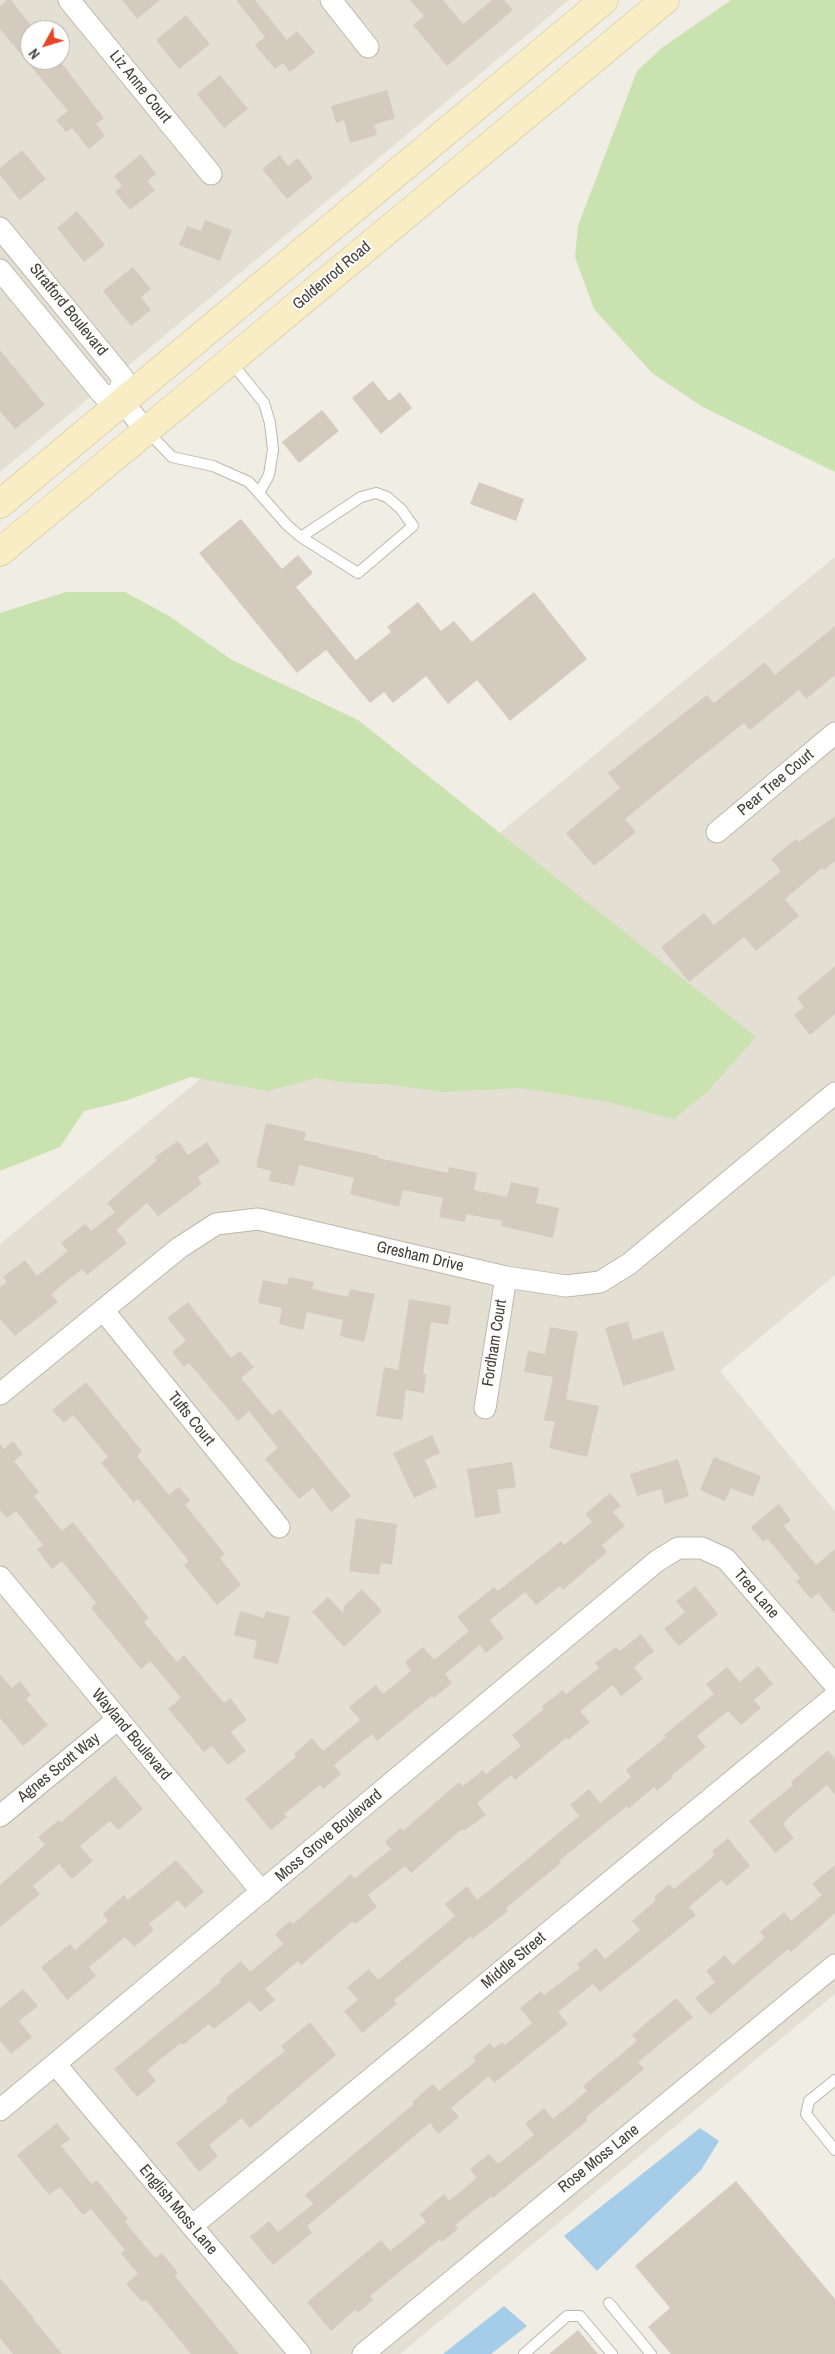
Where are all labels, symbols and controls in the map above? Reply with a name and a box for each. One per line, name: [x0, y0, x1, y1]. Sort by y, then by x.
north arrow: [20, 20, 70, 70]
text: N: [25, 45, 44, 63]
street label: Liz Anne Court: [105, 47, 175, 127]
street label: Goldenrod Road: [289, 238, 375, 314]
street label: Stratford Boulevard: [25, 260, 111, 360]
street label: Pear Tree Court: [734, 746, 818, 820]
street label: Gresham Drive: [375, 1238, 465, 1276]
street label: Fordham Court: [479, 1298, 511, 1388]
street label: Tufts Court: [163, 1388, 219, 1450]
street label: Tree Lane: [729, 1565, 783, 1623]
street label: Wayland Boulevard: [87, 1685, 175, 1785]
street label: Agnes Scott Way: [14, 1729, 104, 1807]
street label: Moss Grove Boulevard: [272, 1786, 386, 1886]
street label: Middle Street: [478, 1929, 550, 1993]
street label: Rose Moss Lane: [555, 2121, 643, 2197]
street label: English Moss Lane: [135, 2161, 221, 2259]

